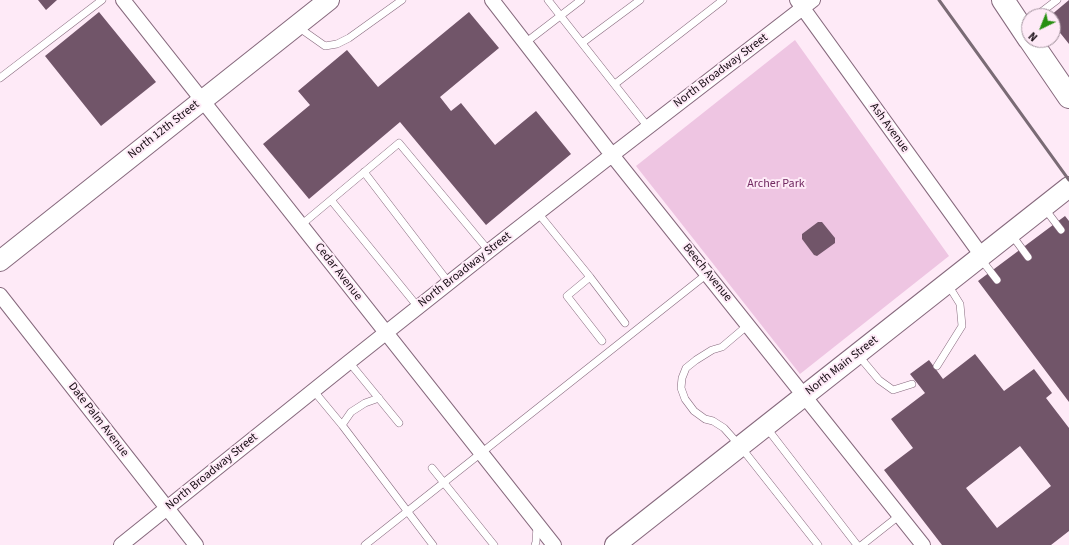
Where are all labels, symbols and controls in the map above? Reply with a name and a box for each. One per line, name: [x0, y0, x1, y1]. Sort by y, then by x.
north arrow: [1021, 8, 1061, 48]
text: N: [1025, 28, 1041, 44]
street label: North Broadway Street: [671, 31, 771, 111]
street label: North 12th Street: [126, 98, 202, 162]
street label: Ash Avenue: [866, 100, 912, 156]
park label: Archer Park: [747, 177, 805, 191]
street label: North Broadway Street: [416, 229, 514, 311]
street label: Cedar Avenue: [311, 240, 365, 304]
street label: Beech Avenue: [679, 241, 735, 305]
street label: North Main Street: [803, 333, 881, 399]
street label: Date Palm Avenue: [65, 380, 131, 460]
street label: North Broadway Street: [163, 430, 261, 514]

